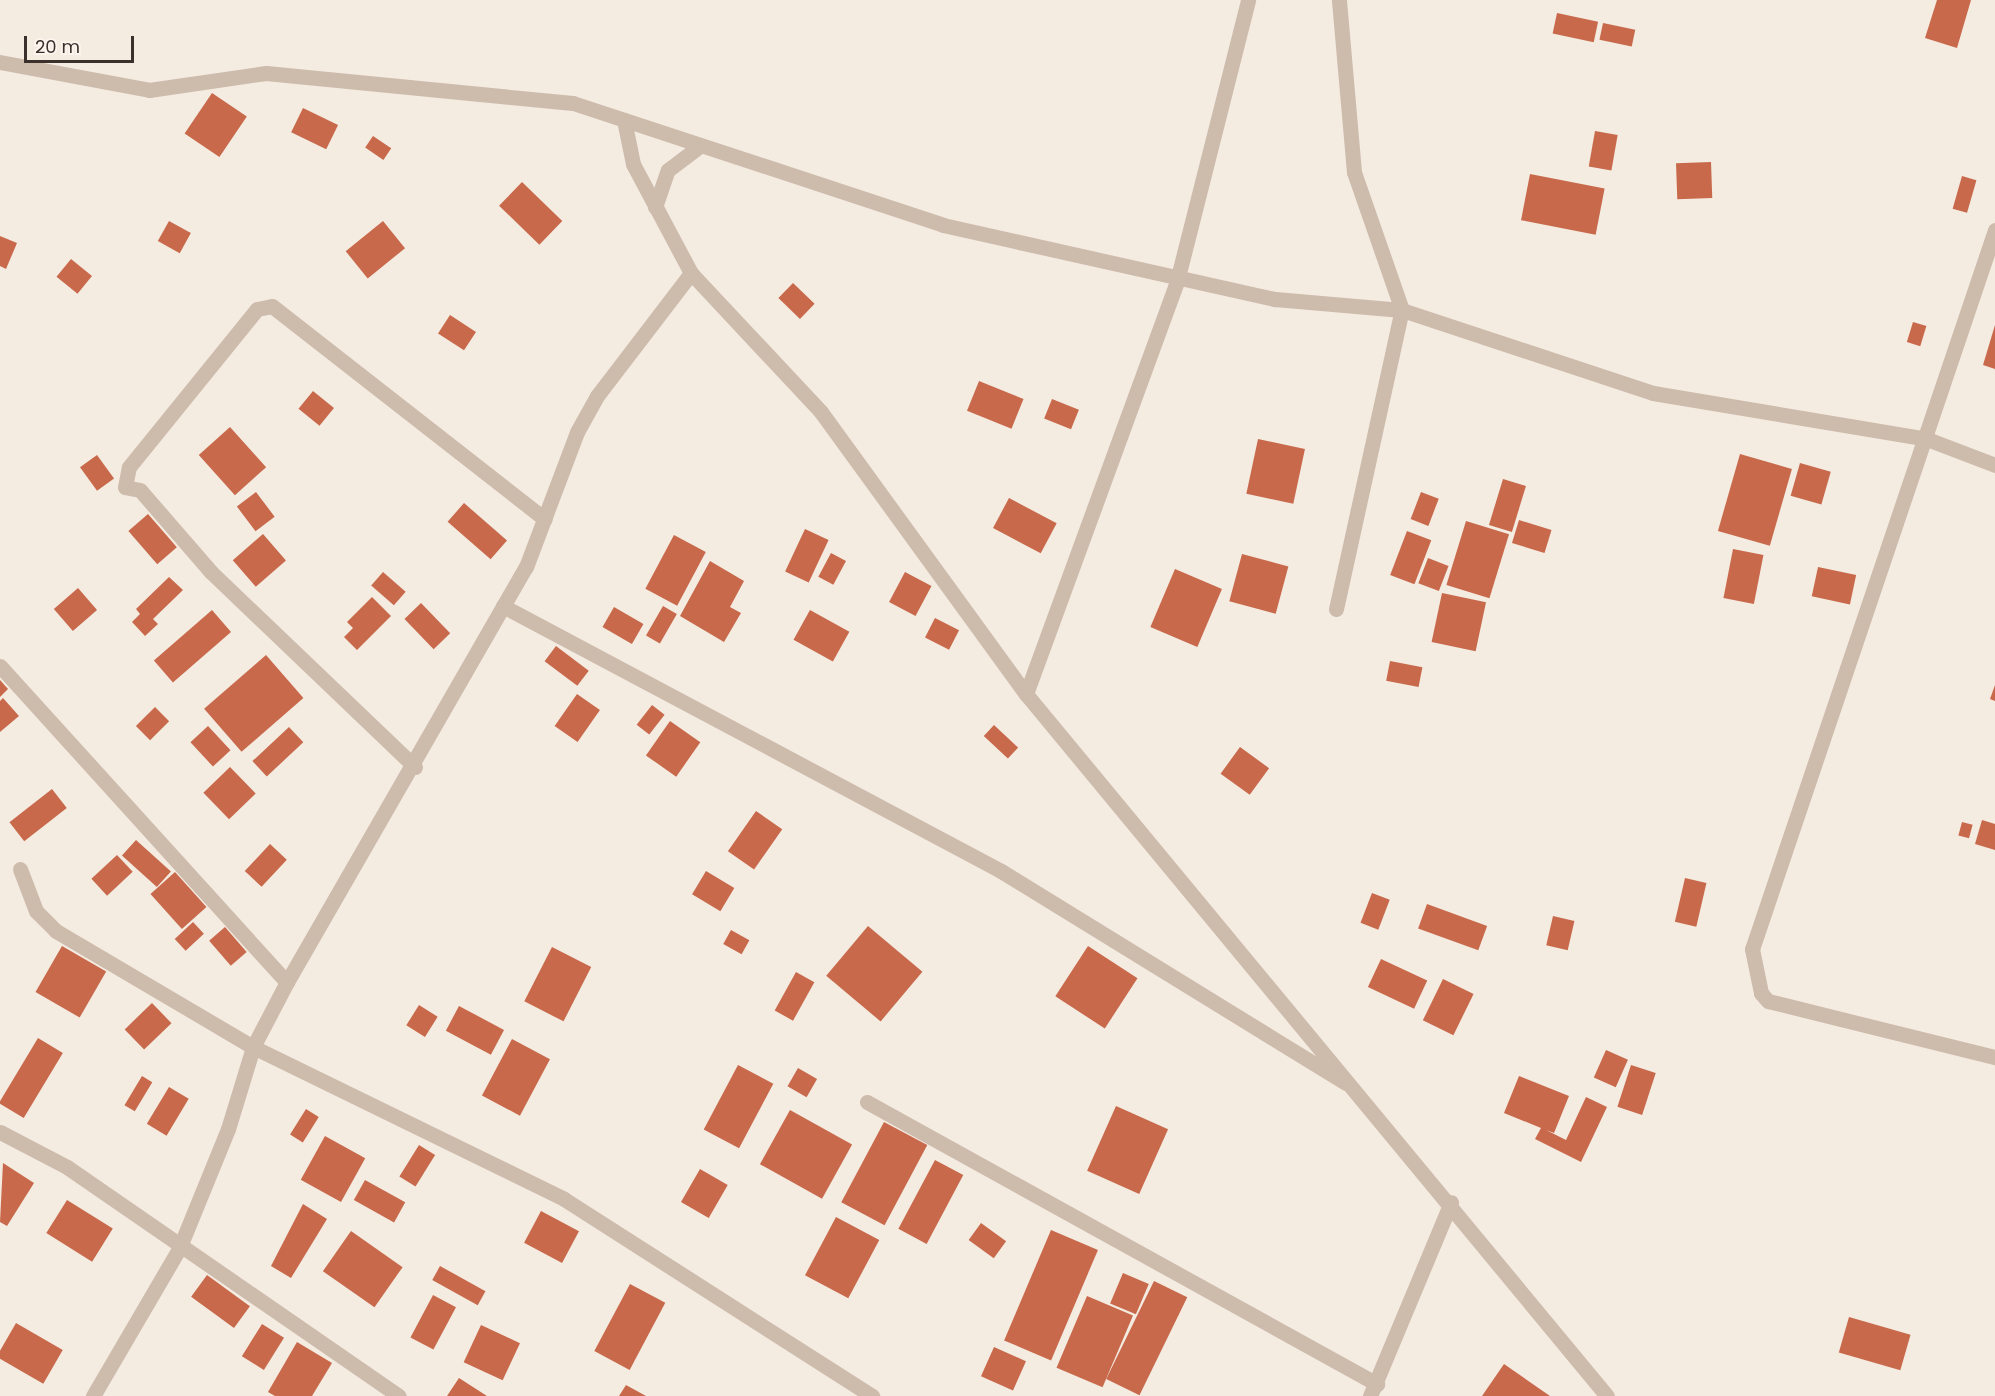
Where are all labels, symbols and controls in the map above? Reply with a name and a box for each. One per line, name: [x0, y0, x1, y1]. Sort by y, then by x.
scale bar: [27, 24, 136, 62]
text: 20 m: [35, 34, 80, 59]

